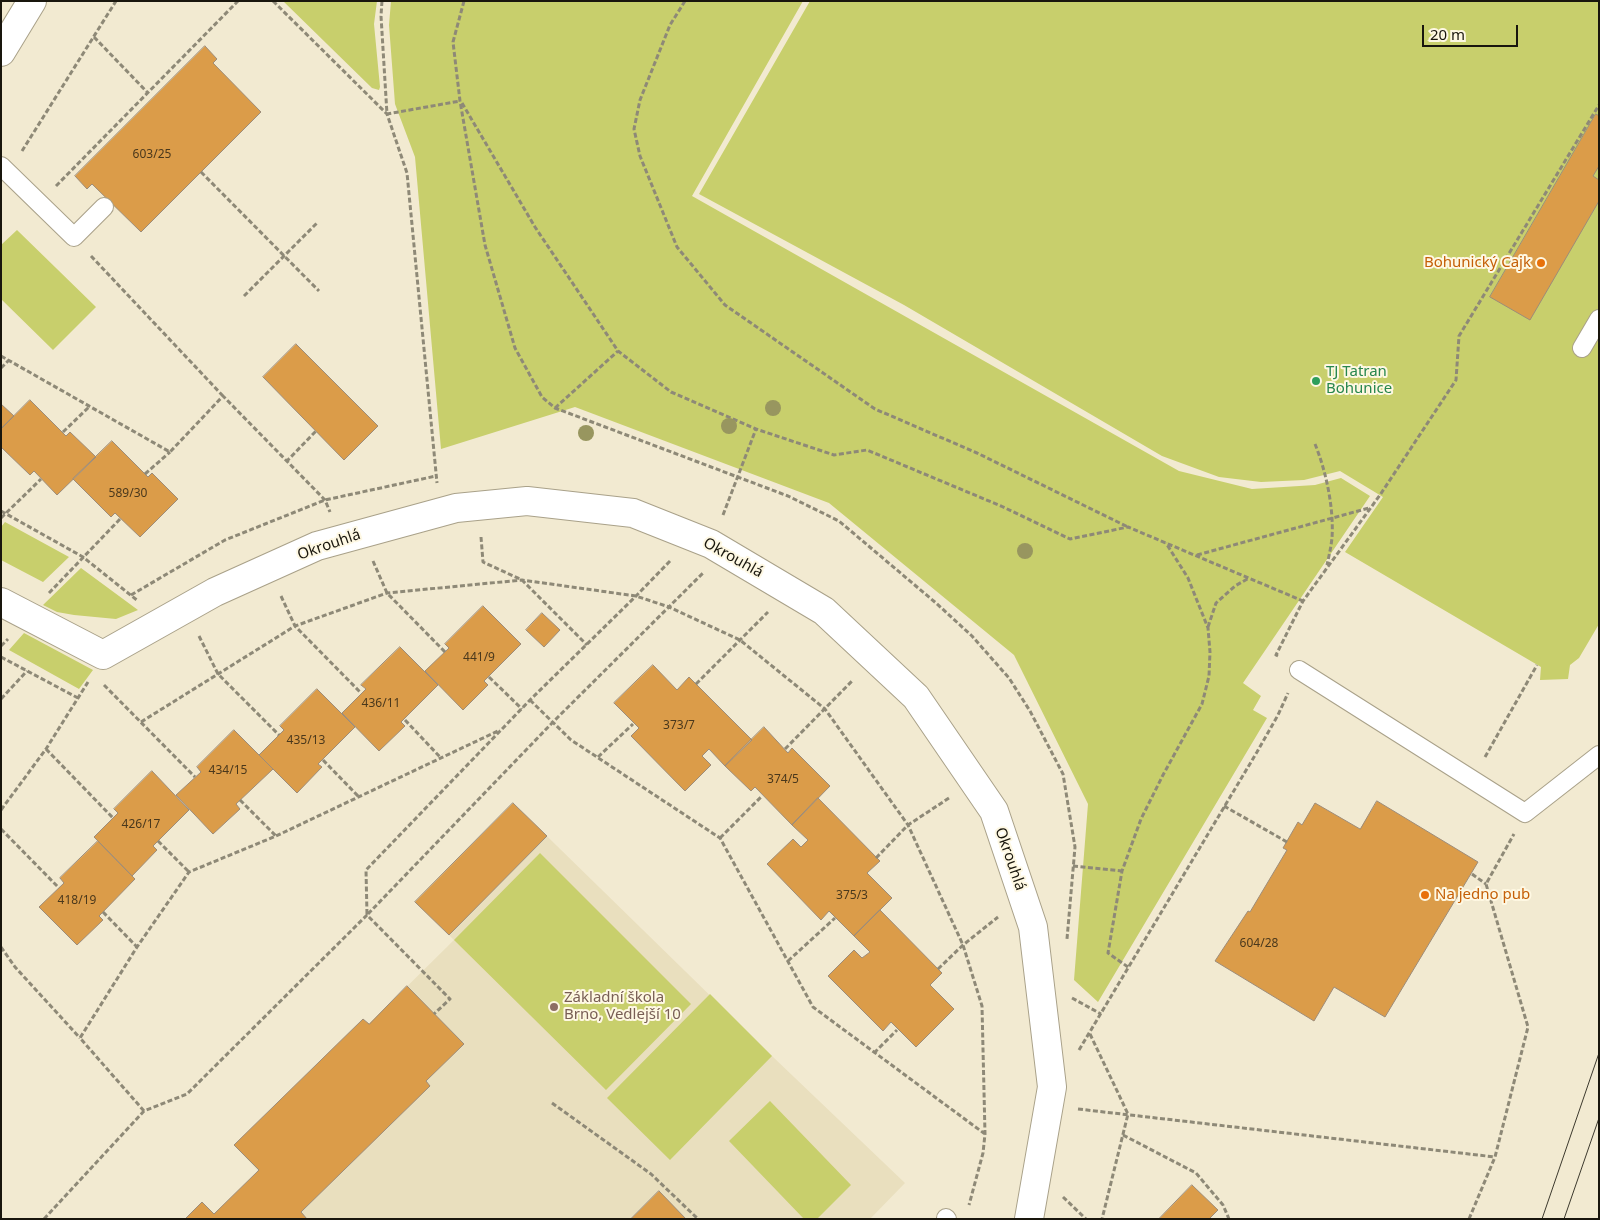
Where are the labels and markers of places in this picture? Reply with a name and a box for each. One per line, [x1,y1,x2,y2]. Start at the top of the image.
place label: Bohunický Cajk [1424,254,1531,272]
marker: Bohunický Cajk [1535,257,1547,269]
place label: TJ Tatran Bohunice [1326,363,1392,398]
marker: TJ Tatran Bohunice [1310,375,1322,387]
place label: Na jedno pub [1435,886,1530,904]
marker: Na jedno pub [1419,889,1431,901]
place label: Základní škola Brno, Vedlejší 10 [564,989,681,1024]
marker: Základní škola Brno, Vedlejší 10 [548,1001,560,1013]

